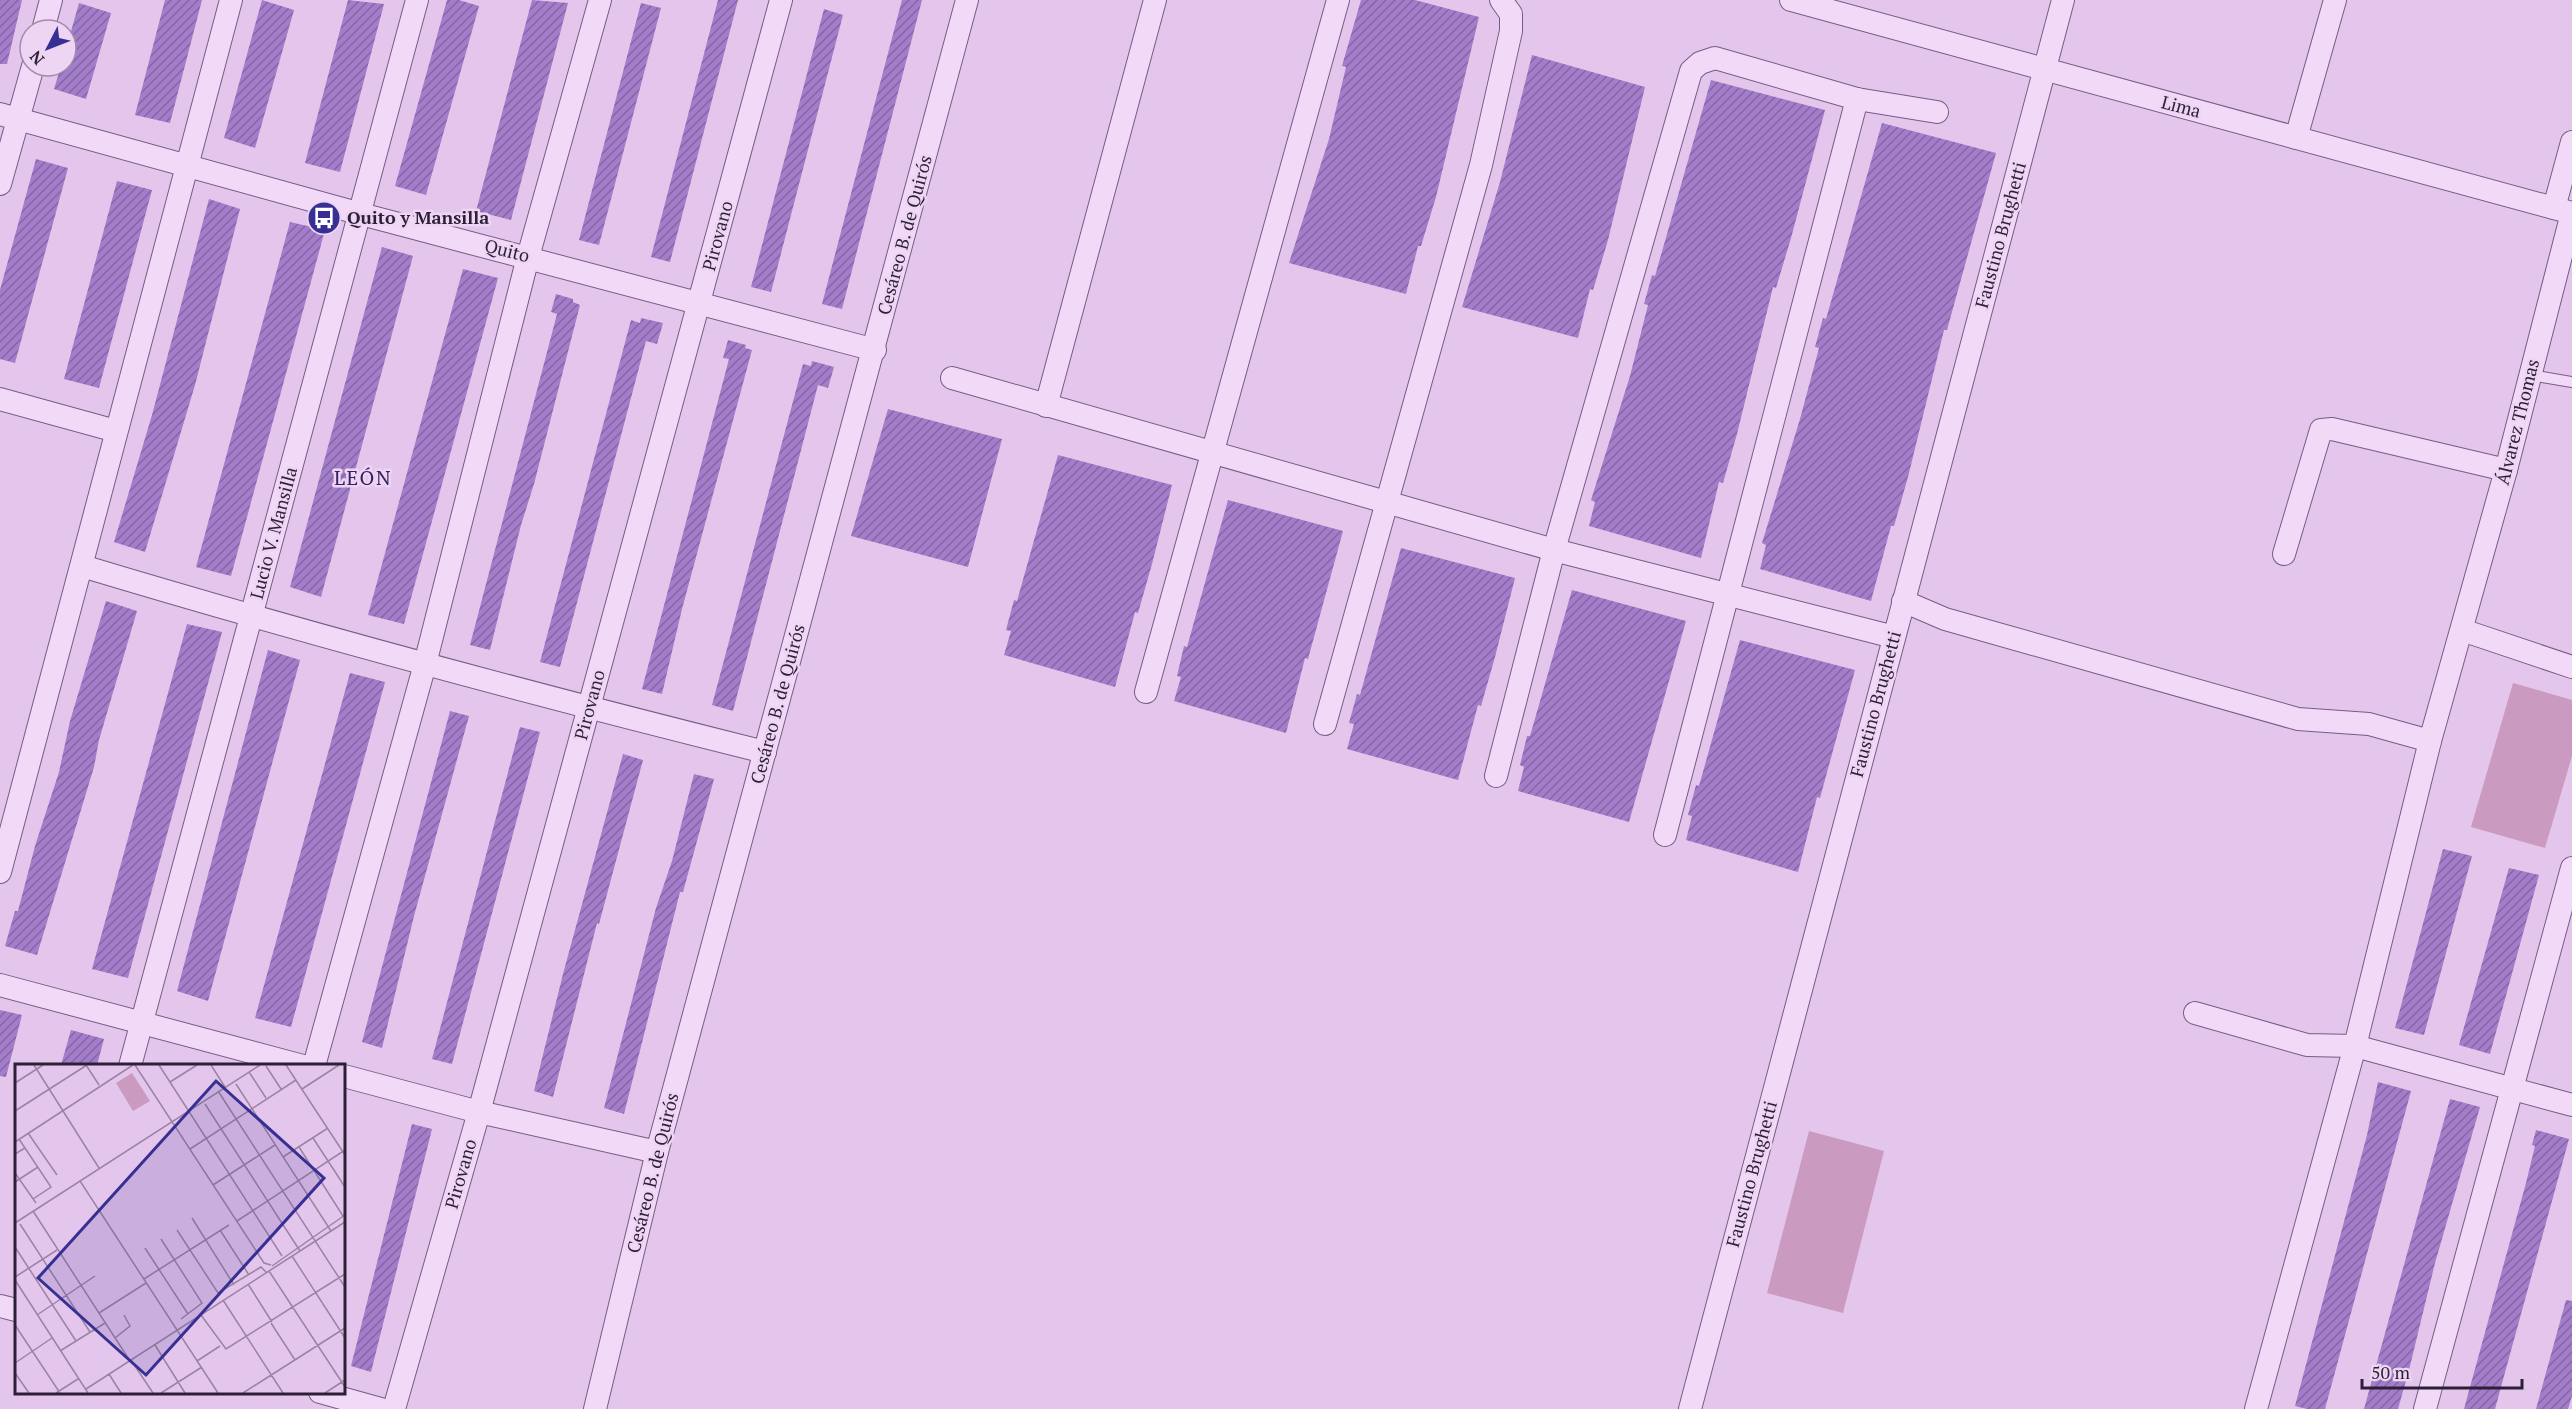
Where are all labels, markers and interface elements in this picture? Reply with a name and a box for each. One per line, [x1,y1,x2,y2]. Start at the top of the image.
north arrow [18,18,78,78]
text: N [25,46,49,70]
street label: Lima [2159,89,2204,123]
street label: Cesáreo B. de Quirós [871,152,937,317]
street label: Faustino Brughetti [1969,159,2031,310]
street label: Pirovano [696,198,738,273]
bus stop icon: Quito y Mansilla [306,200,342,236]
place label: Quito y Mansilla [347,205,489,229]
street label: Quito [482,233,532,267]
street label: Álvarez Thomas [2490,356,2544,487]
street label: Lucio V. Mansilla [244,464,302,601]
district label: LEÓN [334,464,392,491]
street label: Cesáreo B. de Quirós [744,621,810,786]
street label: Faustino Brughetti [1844,628,1906,779]
street label: Pirovano [568,667,610,742]
inset map [15,1064,345,1394]
street label: Cesáreo B. de Quirós [621,1090,684,1255]
street label: Faustino Brughetti [1720,1098,1782,1249]
street label: Pirovano [439,1136,481,1211]
scale bar [2362,1352,2522,1390]
text: 50 m [2371,1360,2411,1384]

